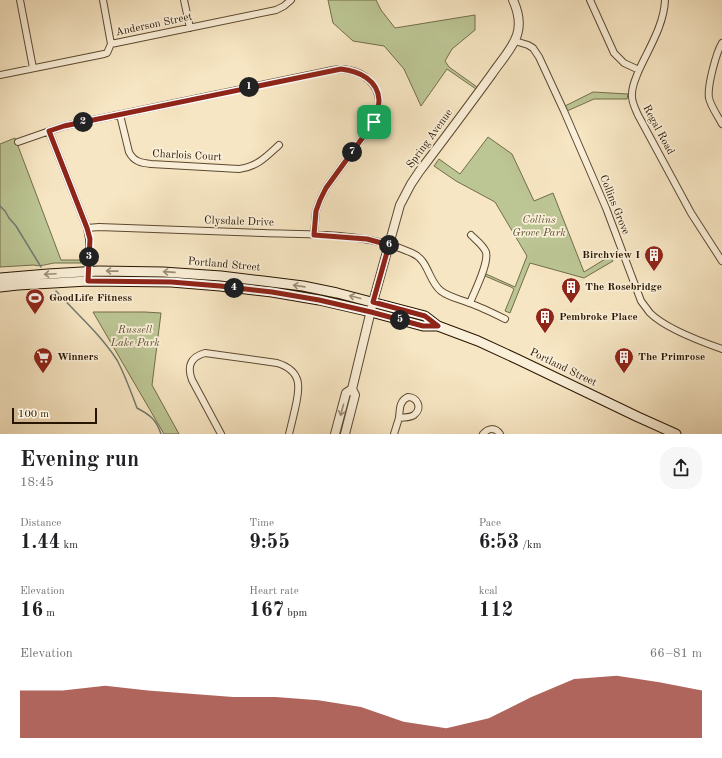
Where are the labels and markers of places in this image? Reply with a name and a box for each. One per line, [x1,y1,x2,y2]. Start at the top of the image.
pin: 1 [239,77,259,97]
pin [357,105,391,139]
pin: 2 [73,112,93,132]
pin: 7 [342,142,362,162]
pin: 6 [379,235,399,255]
building icon: Birchview I [643,244,665,272]
pin: 3 [79,247,99,267]
place label: Birchview I [582,250,640,261]
building icon: The Rosebridge [560,276,582,304]
pin: 4 [224,278,244,298]
place label: The Rosebridge [585,282,662,293]
sports icon: GoodLife Fitness [24,287,46,315]
place label: GoodLife Fitness [49,293,132,304]
building icon: Pembroke Place [534,306,556,334]
pin: 5 [390,310,410,330]
place label: Pembroke Place [559,312,638,323]
supermarket icon: Winners [32,346,54,374]
building icon: The Primrose [613,346,635,374]
place label: Winners [57,352,99,363]
place label: The Primrose [638,352,705,363]

